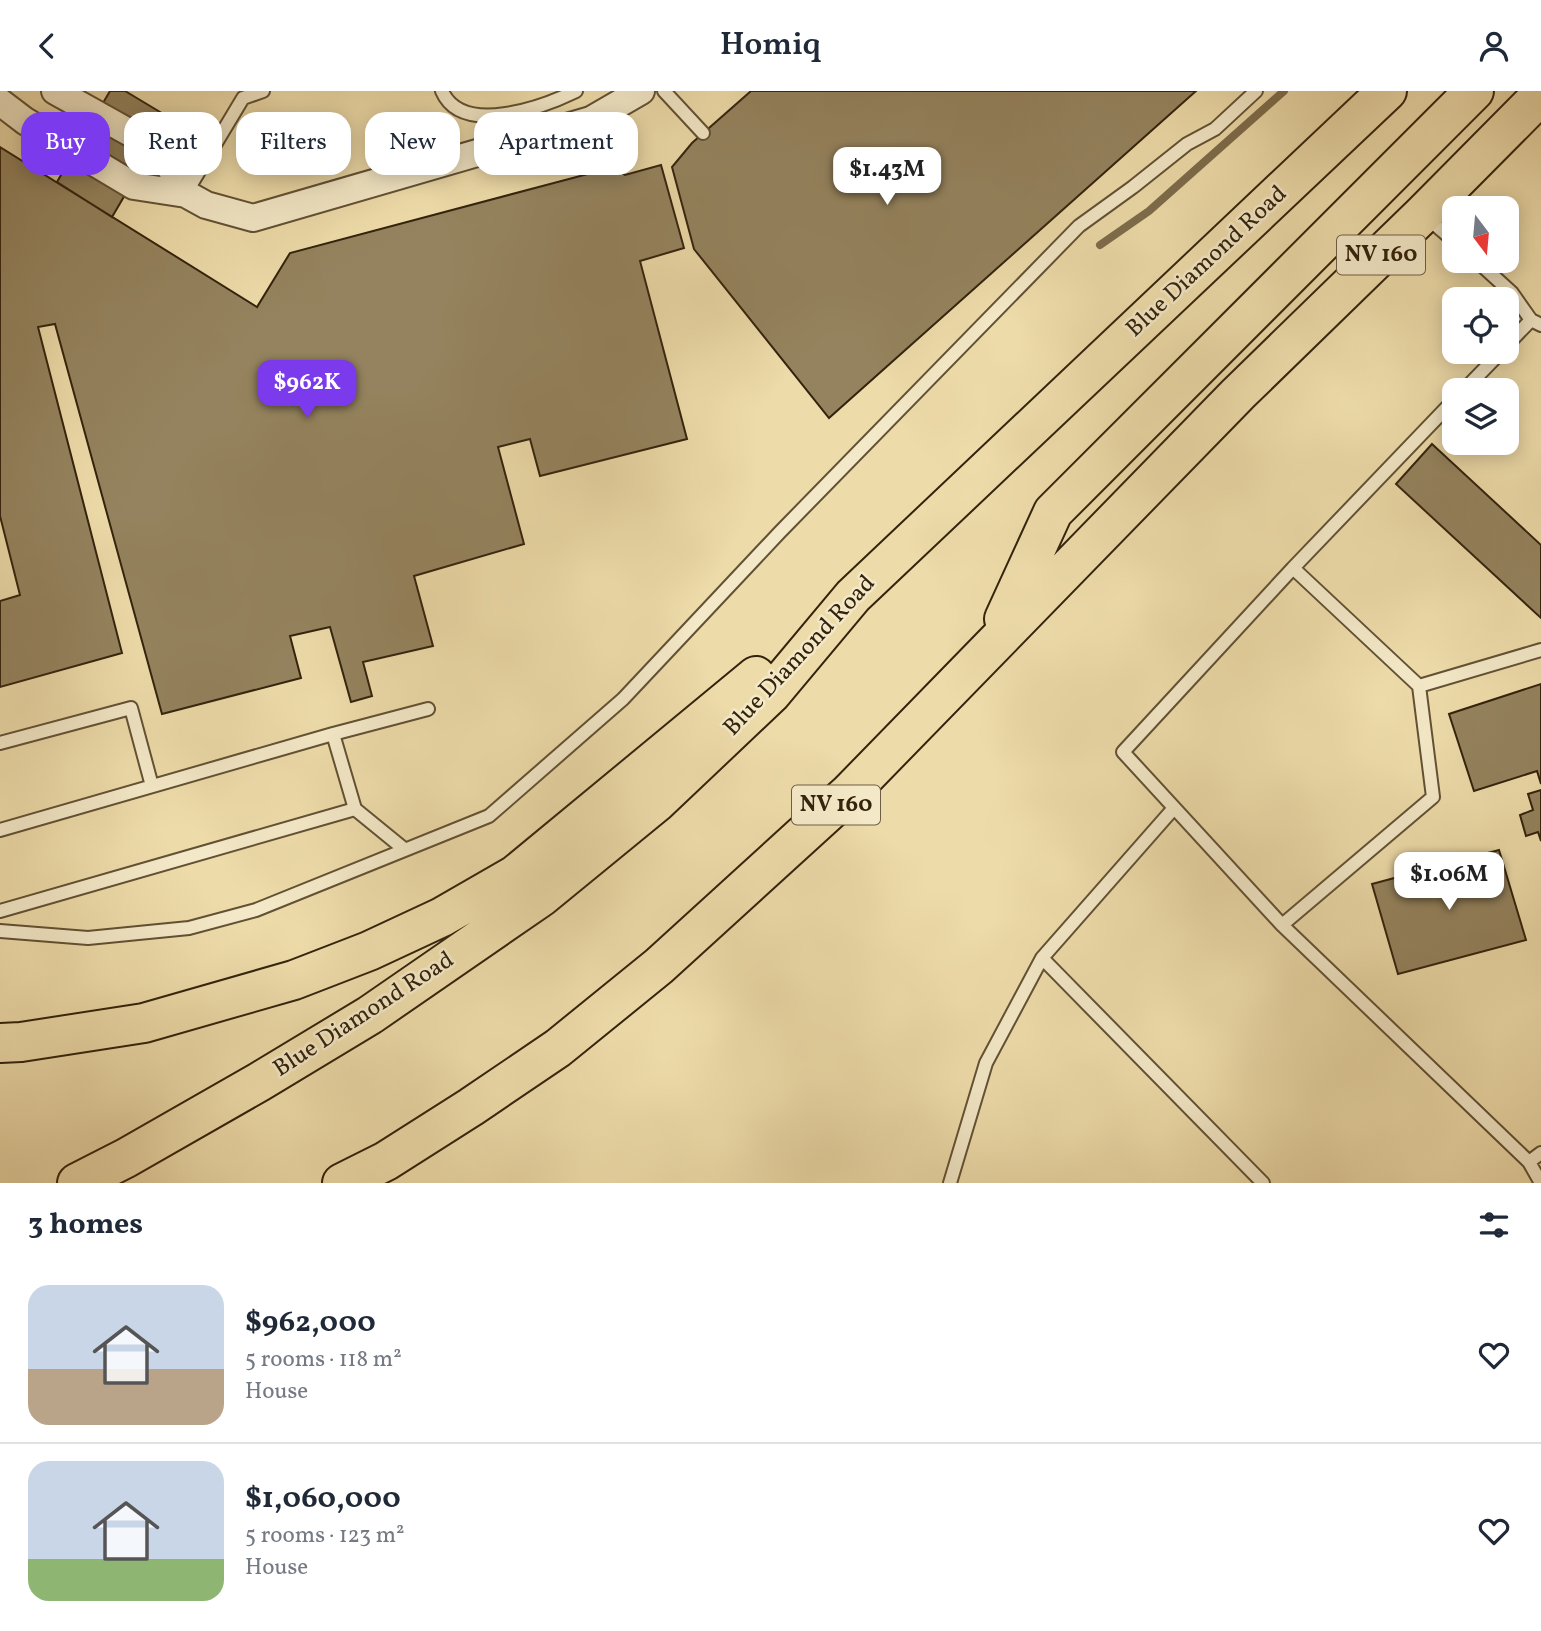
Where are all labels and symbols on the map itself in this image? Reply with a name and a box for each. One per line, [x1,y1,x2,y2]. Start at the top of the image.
pin: $1.43M [830,148,944,207]
street label: Blue Diamond Road [1119,178,1295,346]
north arrow [1442,196,1519,273]
road number: NV 160 [1337,235,1425,274]
pin: $962K [258,361,356,420]
street label: Blue Diamond Road [716,568,884,744]
road number: NV 160 [792,785,880,825]
pin: $1.06M [1392,853,1506,912]
street label: Blue Diamond Road [267,944,461,1086]

